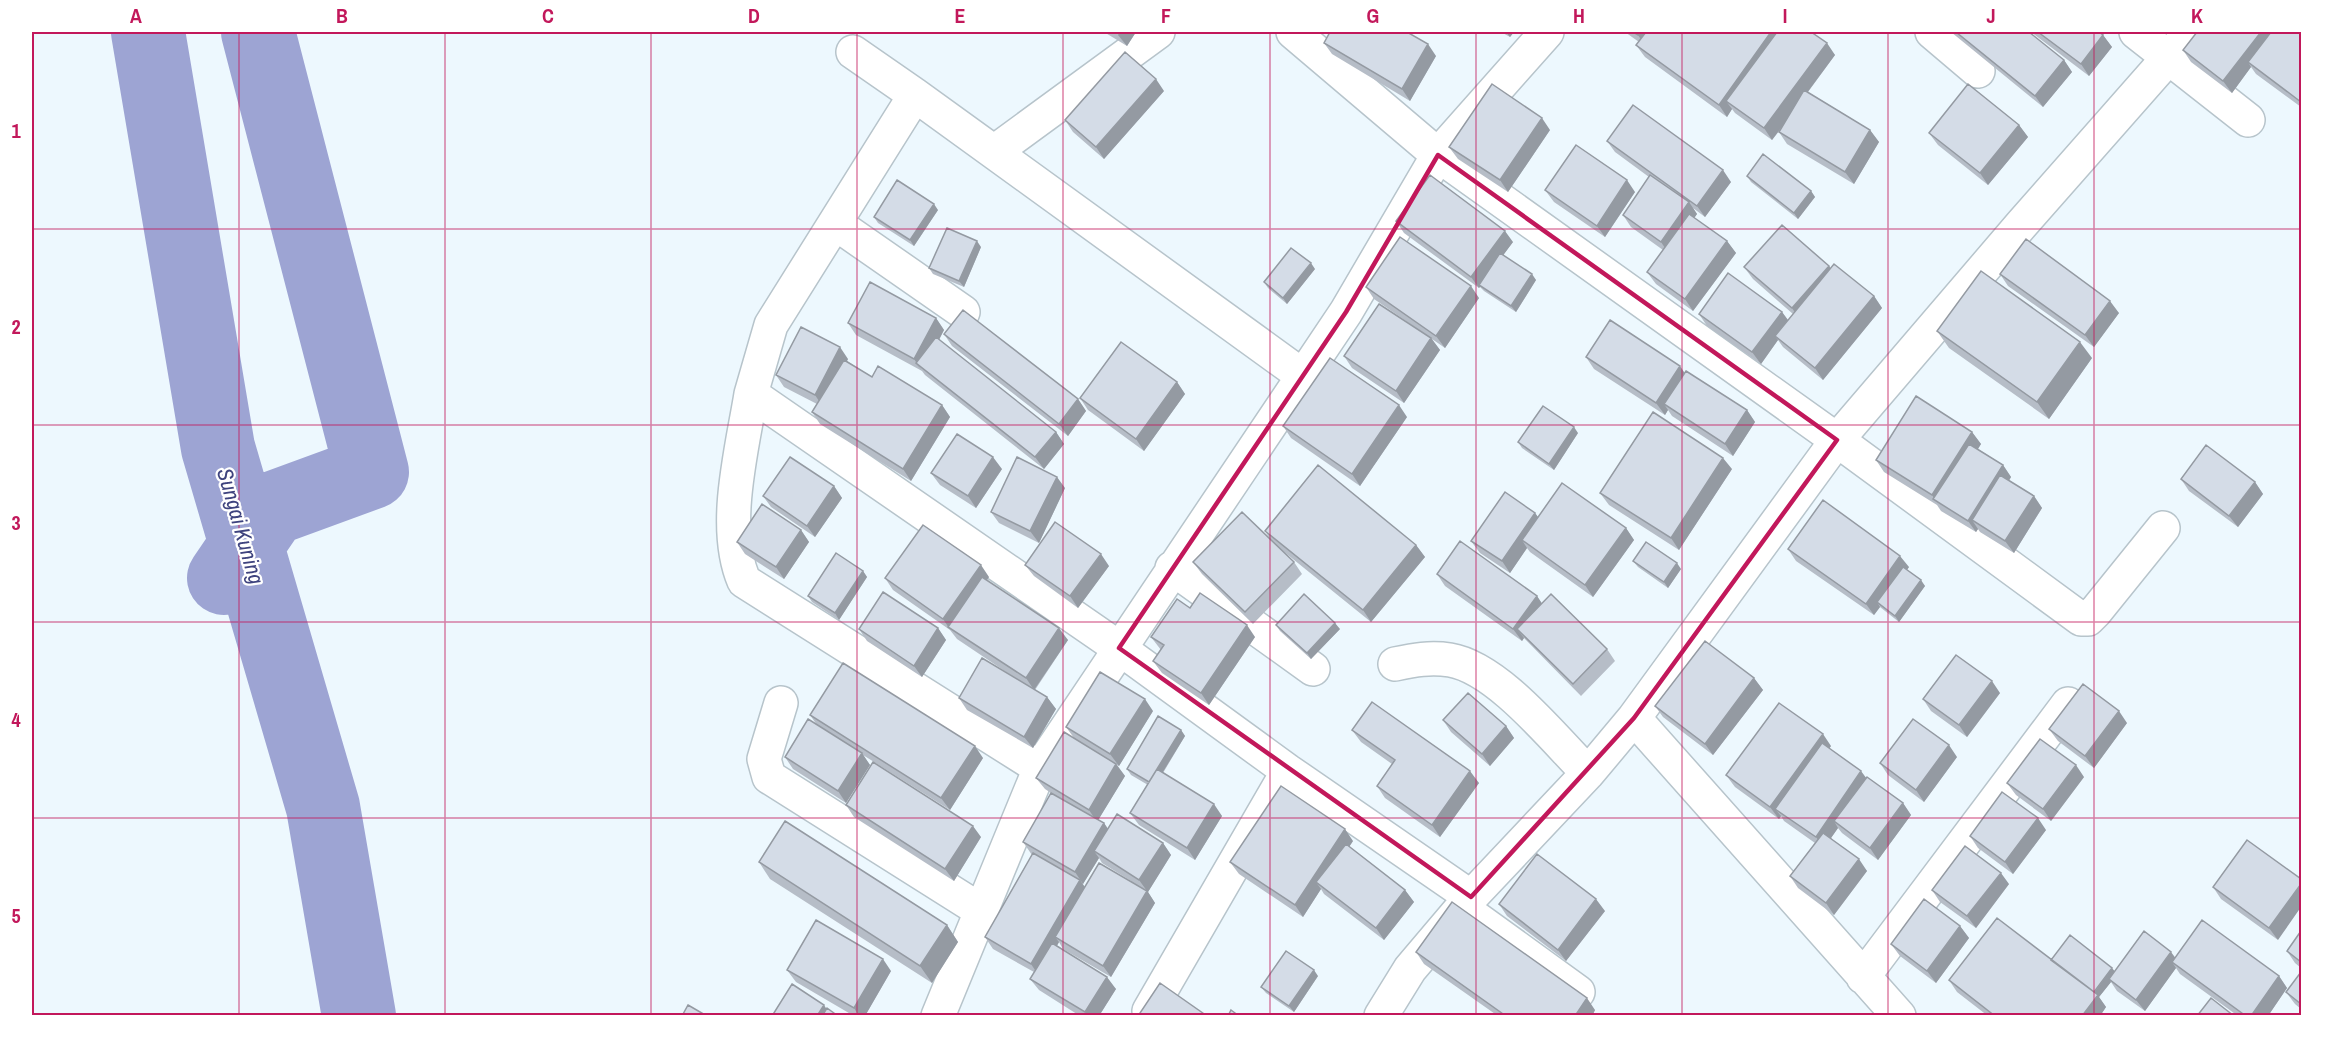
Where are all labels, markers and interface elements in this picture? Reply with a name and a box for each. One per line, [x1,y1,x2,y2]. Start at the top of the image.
text: A [130,2,142,29]
text: B [336,2,348,29]
text: C [542,2,554,29]
text: D [748,2,760,29]
text: E [955,2,966,29]
text: F [1161,2,1171,29]
text: G [1367,2,1379,29]
text: H [1573,2,1585,29]
text: I [1783,2,1787,29]
text: J [1986,2,1996,29]
text: K [2191,2,2203,29]
text: 1 [11,117,21,144]
text: 2 [11,313,21,340]
water label: Sungai Kuning [210,464,272,588]
text: 3 [11,509,21,536]
text: 4 [11,706,21,733]
text: 5 [11,902,21,929]

